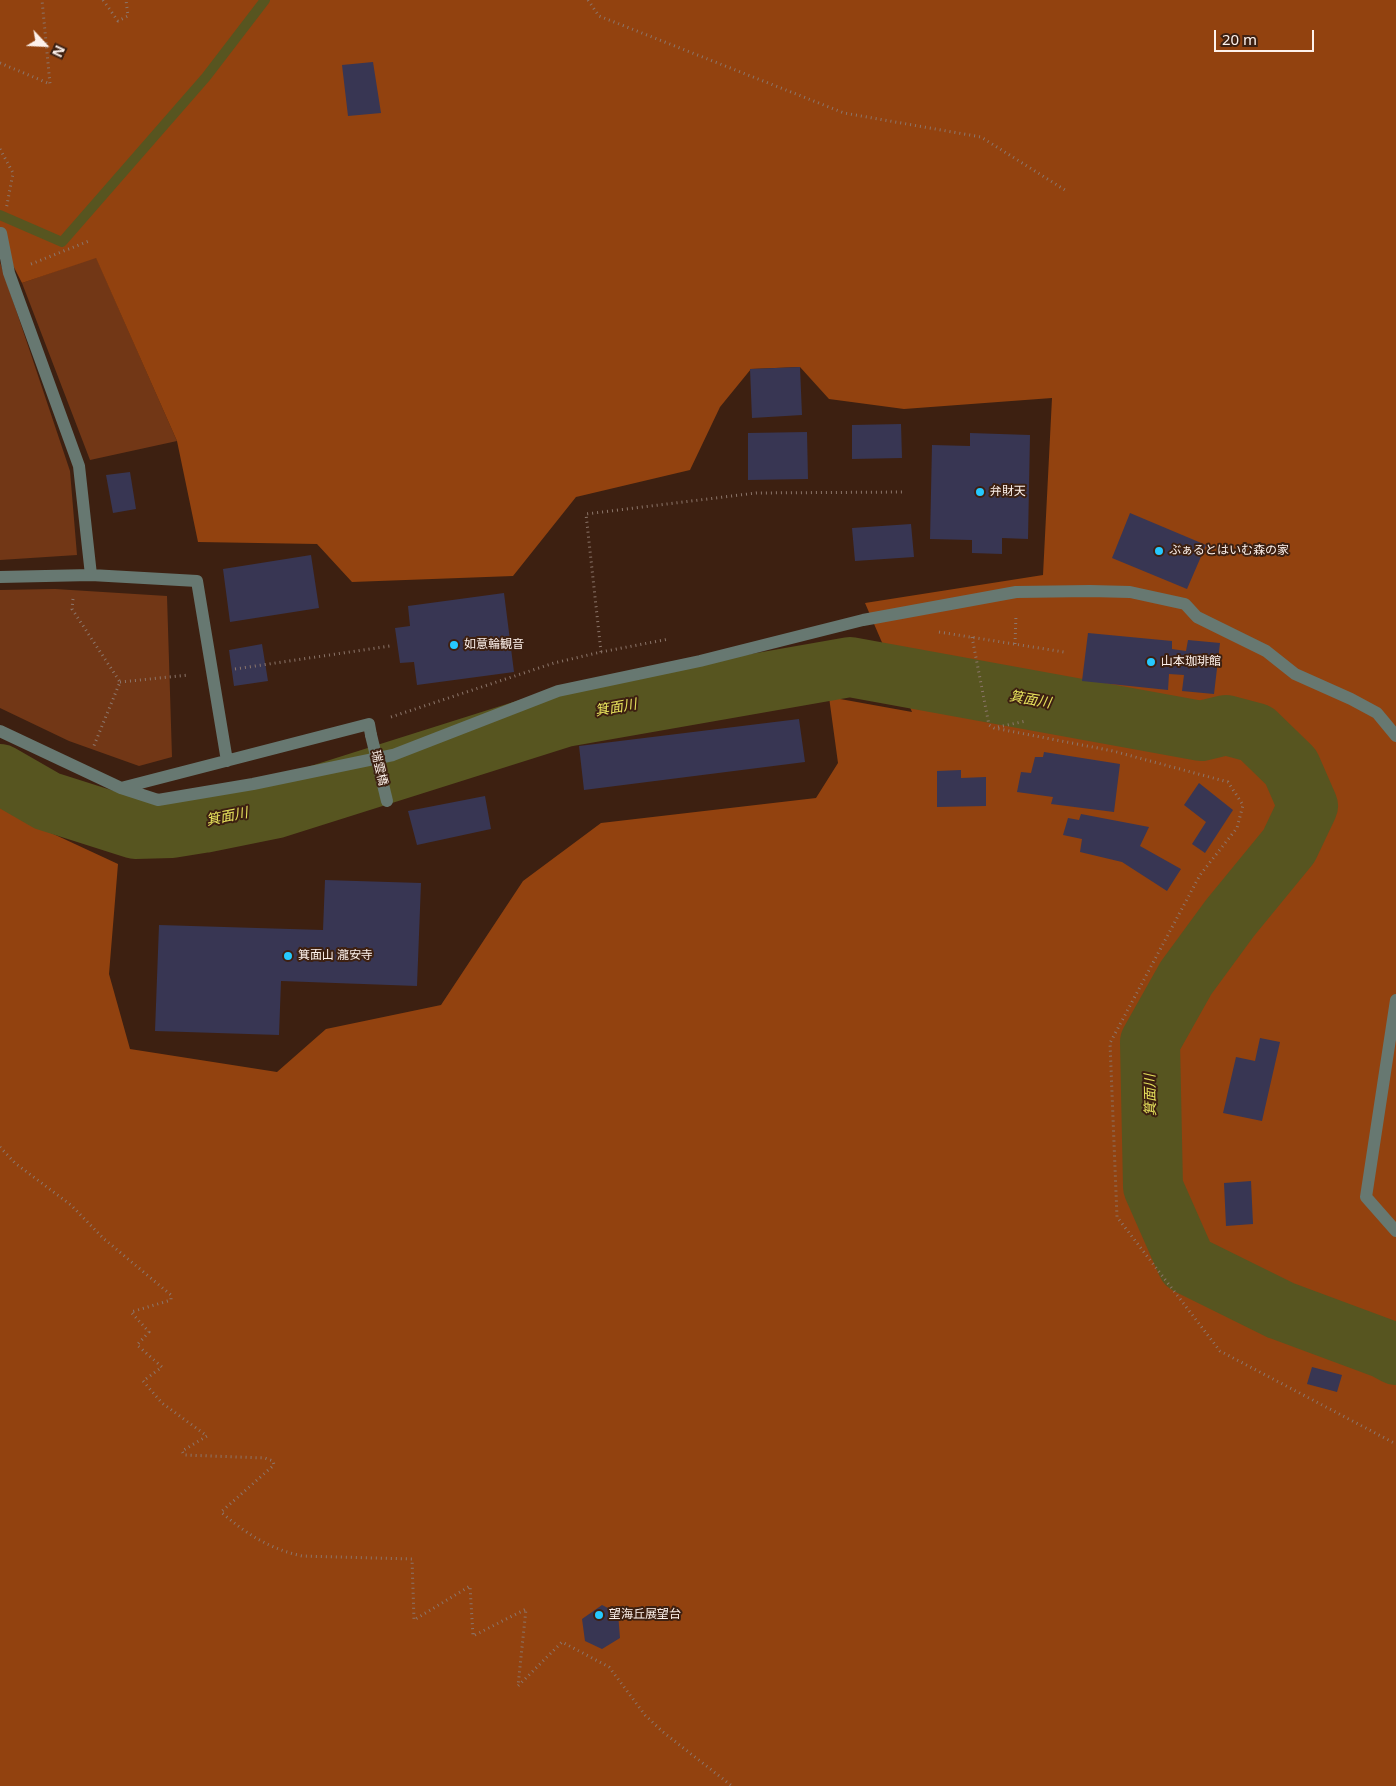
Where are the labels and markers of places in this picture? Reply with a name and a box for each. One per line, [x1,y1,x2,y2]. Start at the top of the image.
place label: 弁財天 [990,485,1026,499]
marker: 弁財天 [974,486,986,498]
place label: ぶぁるとはいむ森の家 [1169,544,1289,558]
marker: ぶぁるとはいむ森の家 [1153,545,1165,557]
place label: 如意輪観音 [464,638,524,652]
marker: 如意輪観音 [448,639,460,651]
place label: 山本珈琲館 [1161,655,1221,669]
marker: 山本珈琲館 [1145,656,1157,668]
place label: 箕面山 瀧安寺 [298,949,373,963]
marker: 箕面山 瀧安寺 [282,950,294,962]
place label: 望海丘展望台 [609,1608,681,1622]
marker: 望海丘展望台 [593,1609,605,1621]

